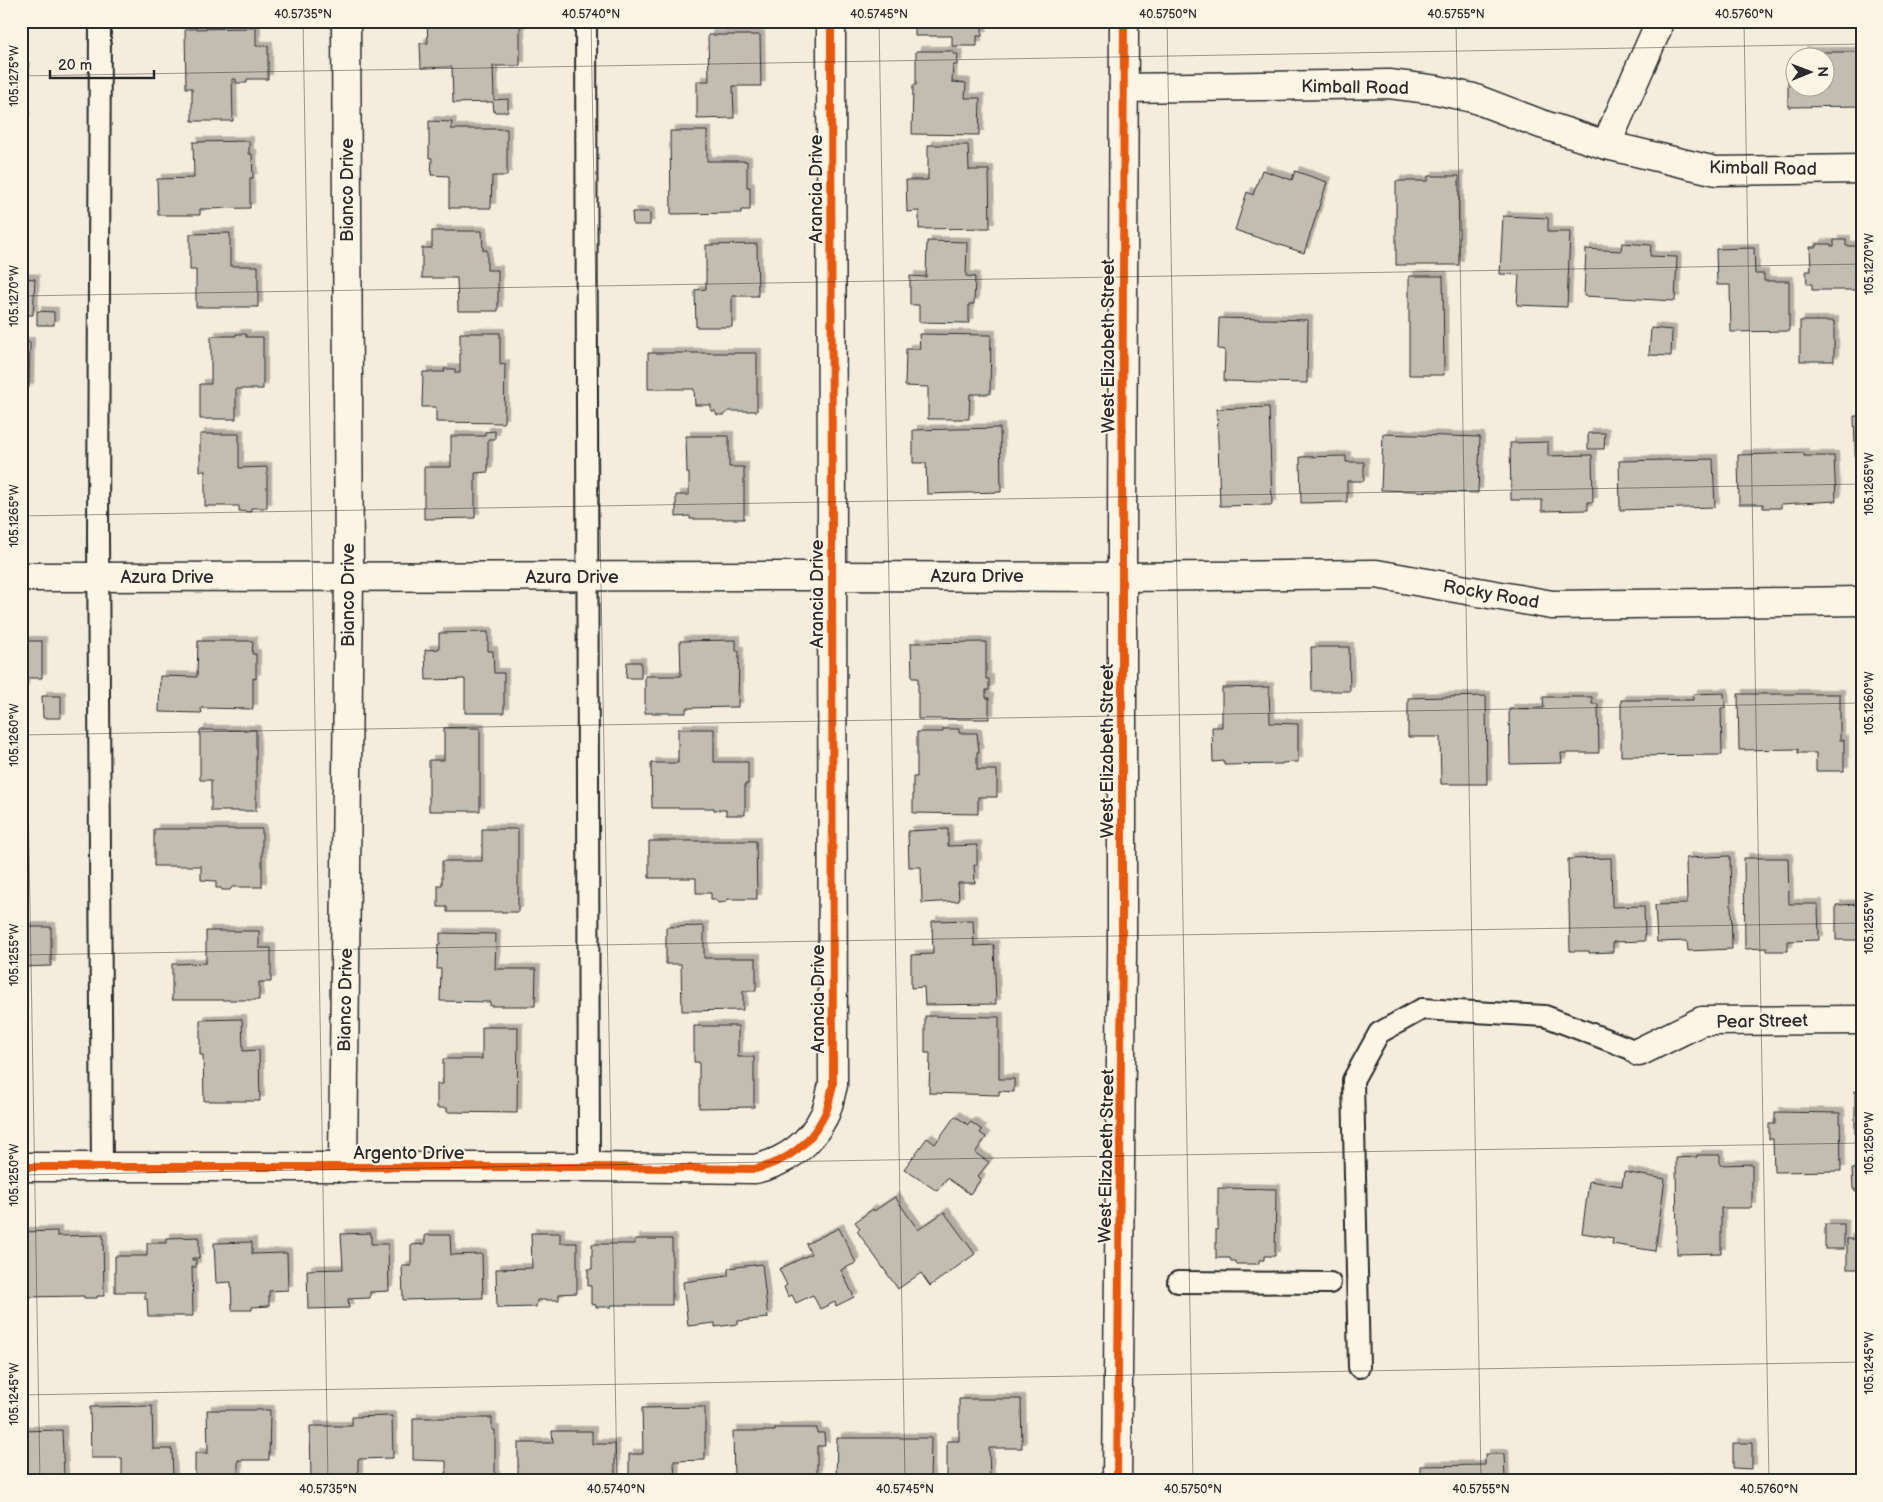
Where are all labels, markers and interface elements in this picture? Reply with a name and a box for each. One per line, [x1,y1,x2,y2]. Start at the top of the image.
text: 40.5735°N [274,7,332,22]
text: 40.5740°N [562,7,620,22]
text: 40.5745°N [850,7,908,22]
text: 40.5750°N [1139,7,1197,22]
text: 40.5755°N [1427,7,1485,22]
text: 40.5760°N [1715,7,1773,22]
text: 105.1275°W [7,45,22,107]
scale bar [50,48,154,80]
north arrow [1786,48,1836,98]
text: 20 m [58,56,92,75]
text: N [1814,66,1831,77]
street label: Kimball Road [1301,76,1409,99]
street label: Arancia Drive [806,134,827,243]
street label: Bianco Drive [337,138,358,242]
street label: Kimball Road [1709,157,1817,180]
text: 105.1270°W [1862,233,1877,295]
street label: West Elizabeth Street [1098,258,1119,433]
text: 105.1270°W [7,265,22,327]
text: 105.1265°W [1862,452,1877,516]
text: 105.1265°W [7,484,22,548]
street label: Arancia Drive [807,539,828,648]
street label: Bianco Drive [338,543,359,647]
street label: Azura Drive [930,566,1024,587]
street label: Azura Drive [120,567,214,588]
street label: Azura Drive [525,567,619,588]
street label: Rocky Road [1441,576,1541,613]
street label: West Elizabeth Street [1097,663,1118,838]
text: 105.1260°W [1862,671,1877,735]
text: 105.1260°W [7,703,22,767]
text: 105.1255°W [1862,892,1877,954]
text: 105.1255°W [7,924,22,986]
street label: Arancia Drive [808,944,829,1053]
street label: Bianco Drive [334,948,357,1052]
street label: Pear Street [1716,1010,1809,1033]
street label: West Elizabeth Street [1094,1068,1119,1243]
text: 105.1250°W [1862,1111,1877,1175]
text: 105.1250°W [7,1143,22,1207]
street label: Argento Drive [354,1143,465,1164]
text: 105.1245°W [1862,1331,1877,1394]
text: 105.1245°W [7,1362,22,1425]
text: 40.5735°N [299,1482,357,1497]
text: 40.5740°N [587,1482,645,1497]
text: 40.5745°N [876,1482,934,1497]
text: 40.5750°N [1164,1482,1222,1497]
text: 40.5755°N [1452,1482,1510,1497]
text: 40.5760°N [1740,1482,1798,1497]

